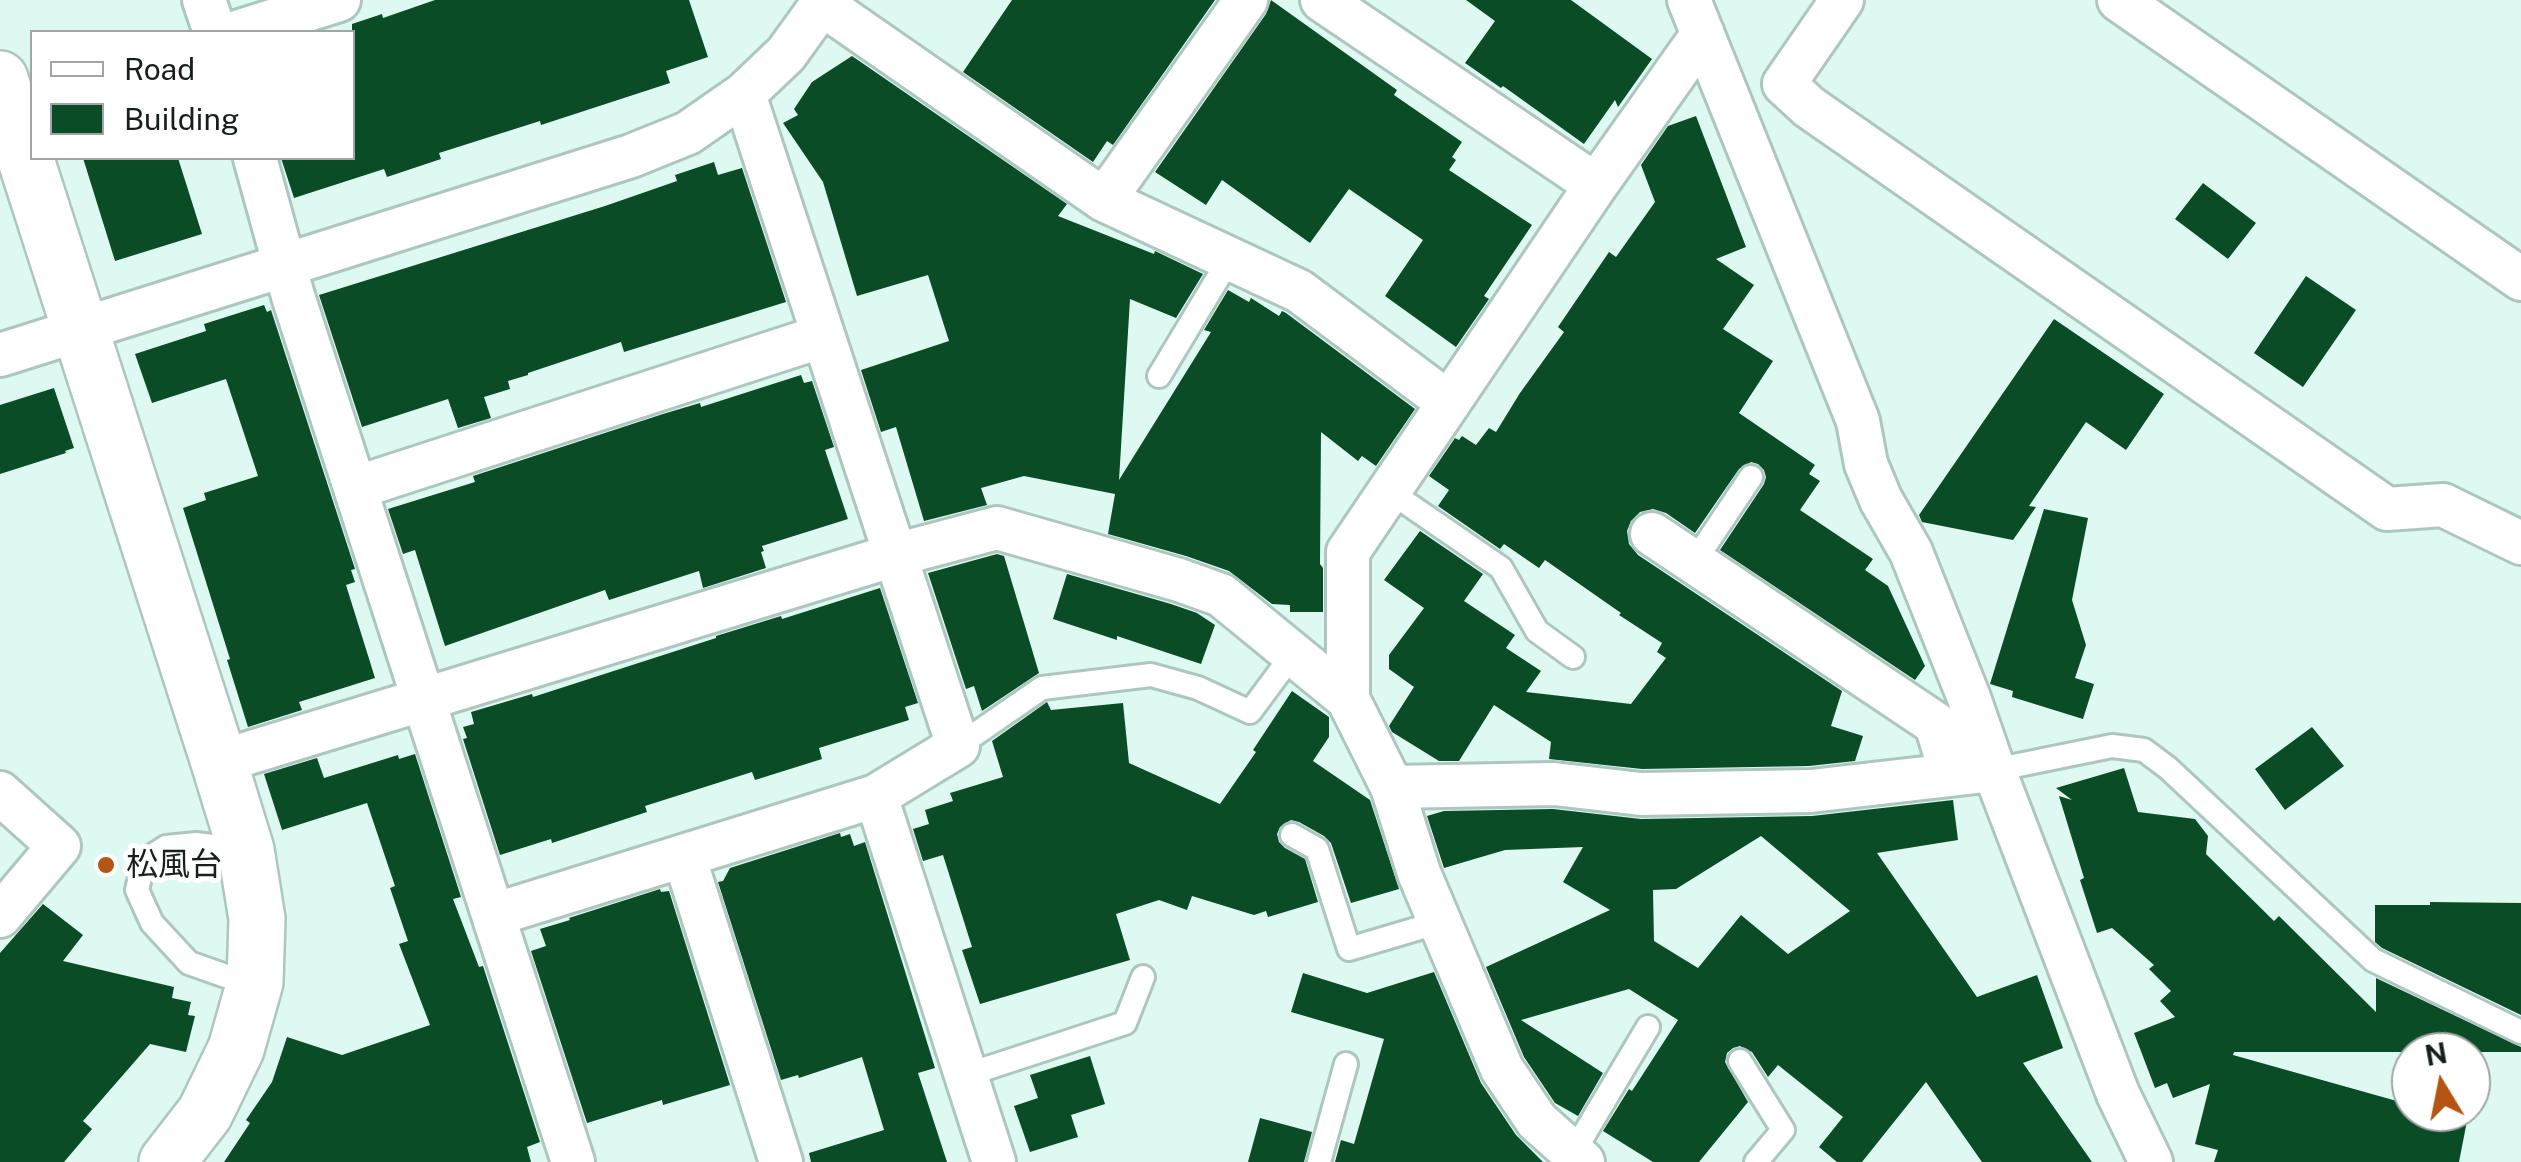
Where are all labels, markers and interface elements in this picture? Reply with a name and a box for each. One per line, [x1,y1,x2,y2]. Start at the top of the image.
legend [30,30,355,160]
text: Road [124,51,195,87]
text: Building [124,101,239,137]
place label: 松風台 [126,846,222,884]
marker: 松風台 [95,854,117,876]
north arrow [2391,1032,2491,1132]
text: N [2422,1036,2450,1072]

